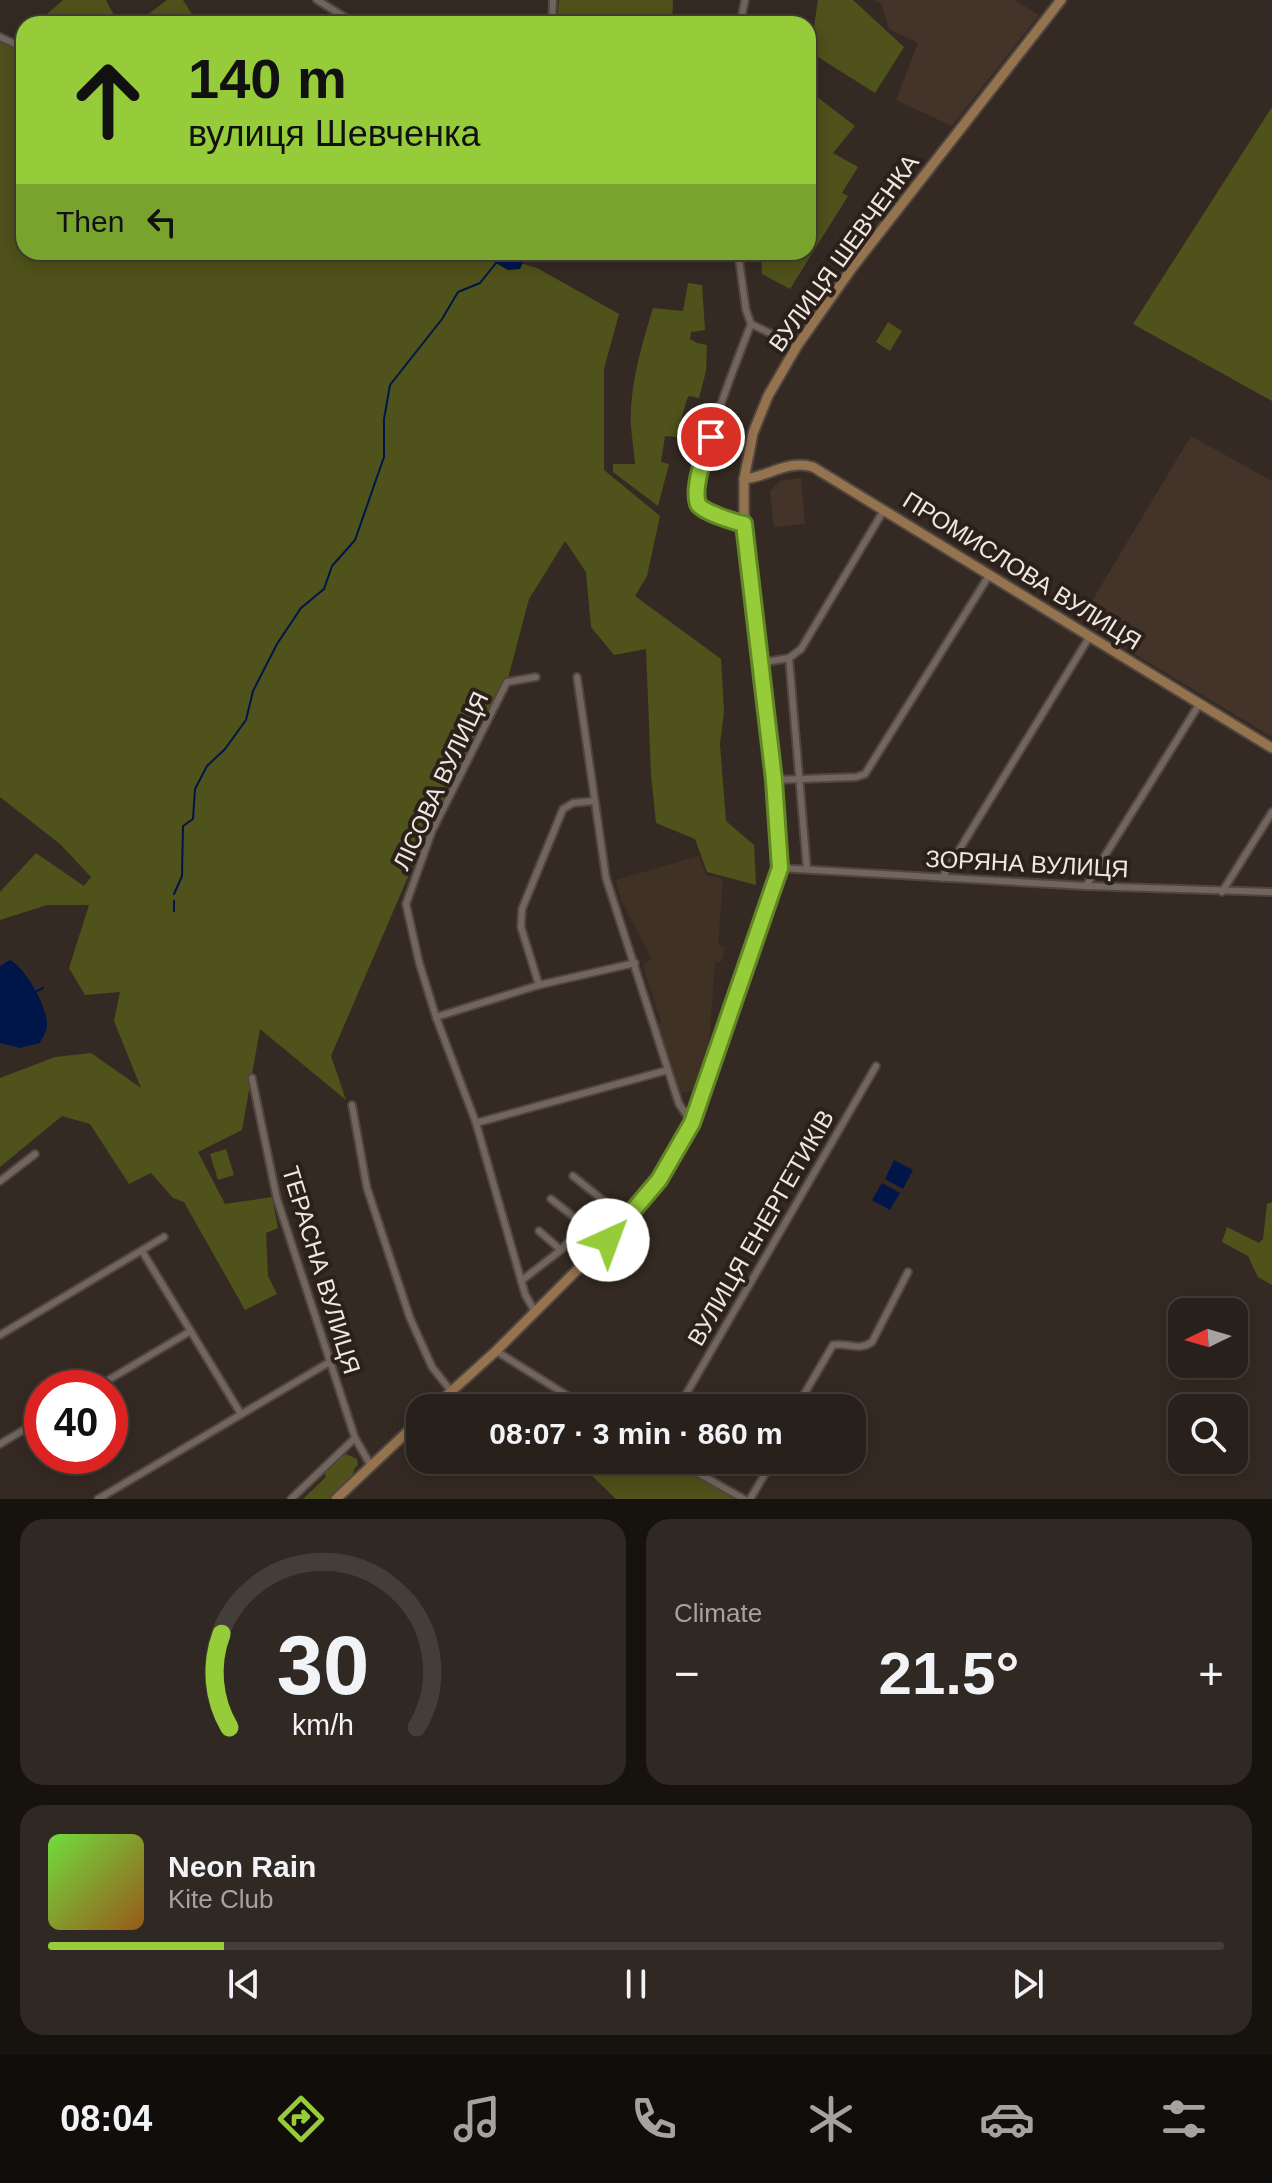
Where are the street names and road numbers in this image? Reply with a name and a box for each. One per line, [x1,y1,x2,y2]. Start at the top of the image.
street label: ВУЛИЦЯ ШЕВЧЕНКА [763,149,924,356]
street label: ПРОМИСЛОВА ВУЛИЦЯ [898,486,1146,655]
street label: ЛІСОВА ВУЛИЦЯ [387,687,494,874]
street label: ЗОРЯНА ВУЛИЦЯ [925,845,1129,882]
street label: ВУЛИЦЯ ЕНЕРГЕТИКІВ [682,1105,839,1350]
street label: ТЕРАСНА ВУЛИЦЯ [277,1163,366,1377]

